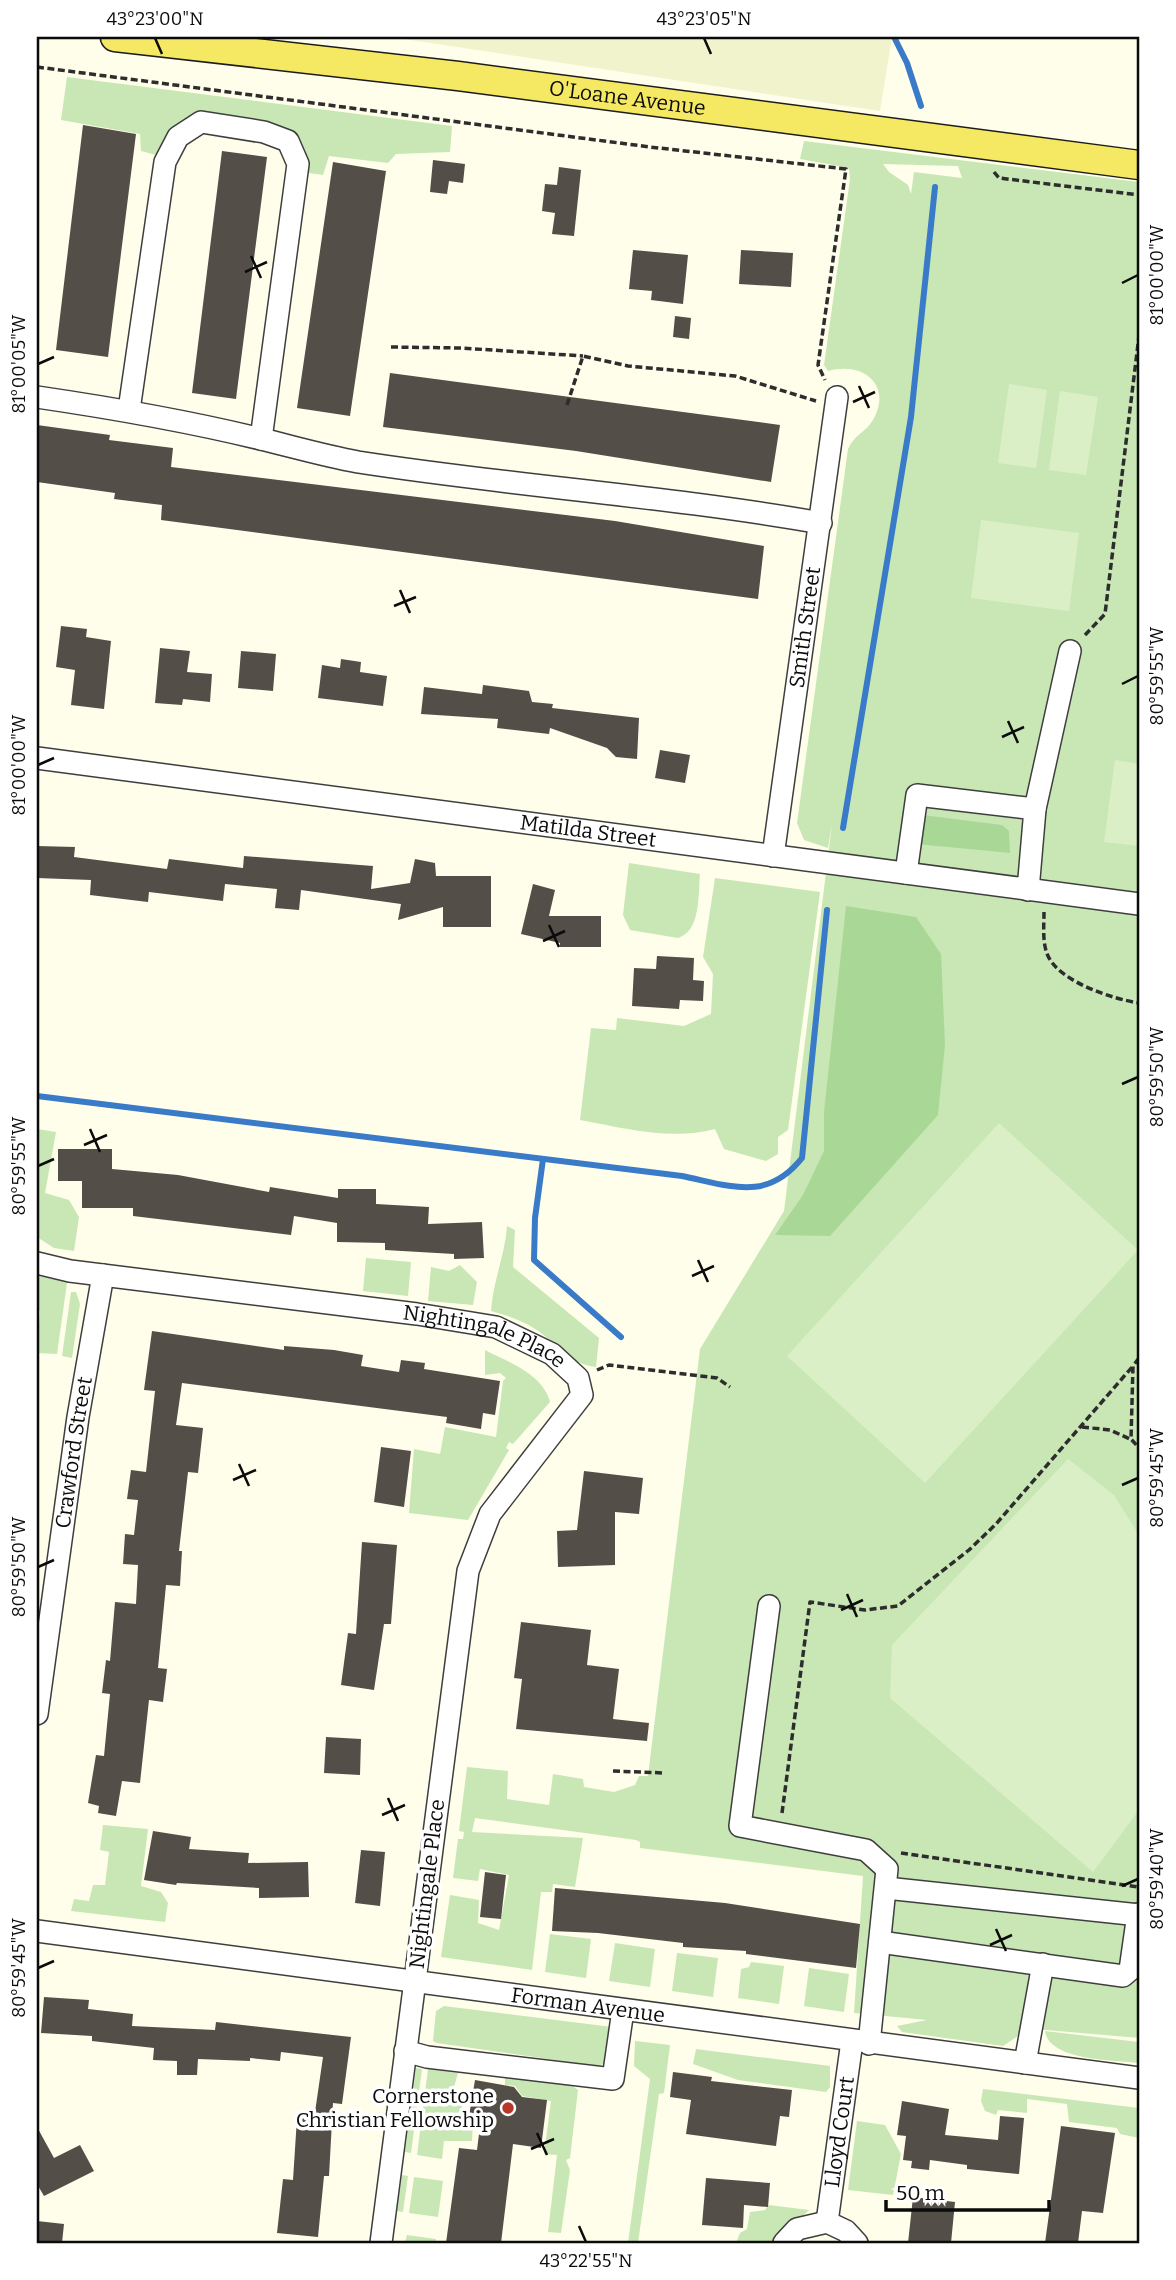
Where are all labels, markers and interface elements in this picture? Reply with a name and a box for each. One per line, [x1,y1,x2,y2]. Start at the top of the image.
text: 43°23'00"N [107,8,203,30]
text: 43°23'05"N [657,8,751,30]
street label: O'Loane Avenue [547,75,707,121]
text: 81°00'00"W [1146,224,1168,325]
text: 81°00'05"W [8,314,30,414]
street label: Smith Street [784,564,826,690]
text: 80°59'55"W [1146,626,1168,725]
text: 81°00'00"W [8,714,30,815]
street label: Matilda Street [519,809,658,853]
text: 80°59'50"W [1146,1026,1168,1127]
text: 80°59'55"W [8,1116,30,1215]
street label: Nightingale Place [401,1299,572,1373]
street label: Crawford Street [50,1374,98,1530]
text: 80°59'45"W [1146,1428,1168,1528]
text: 80°59'50"W [8,1516,30,1617]
street label: Nightingale Place [404,1798,450,1970]
text: 80°59'40"W [1146,1828,1168,1930]
text: 80°59'45"W [8,1918,30,2018]
street label: Forman Avenue [510,1982,666,2029]
street label: Lloyd Court [819,2074,860,2189]
place label: Cornerstone Christian Fellowship [296,2083,494,2133]
marker: Cornerstone Christian Fellowship [500,2100,516,2116]
scale bar [886,2168,1048,2212]
text: 50 m [896,2180,945,2206]
text: 43°22'55"N [540,2250,632,2272]

